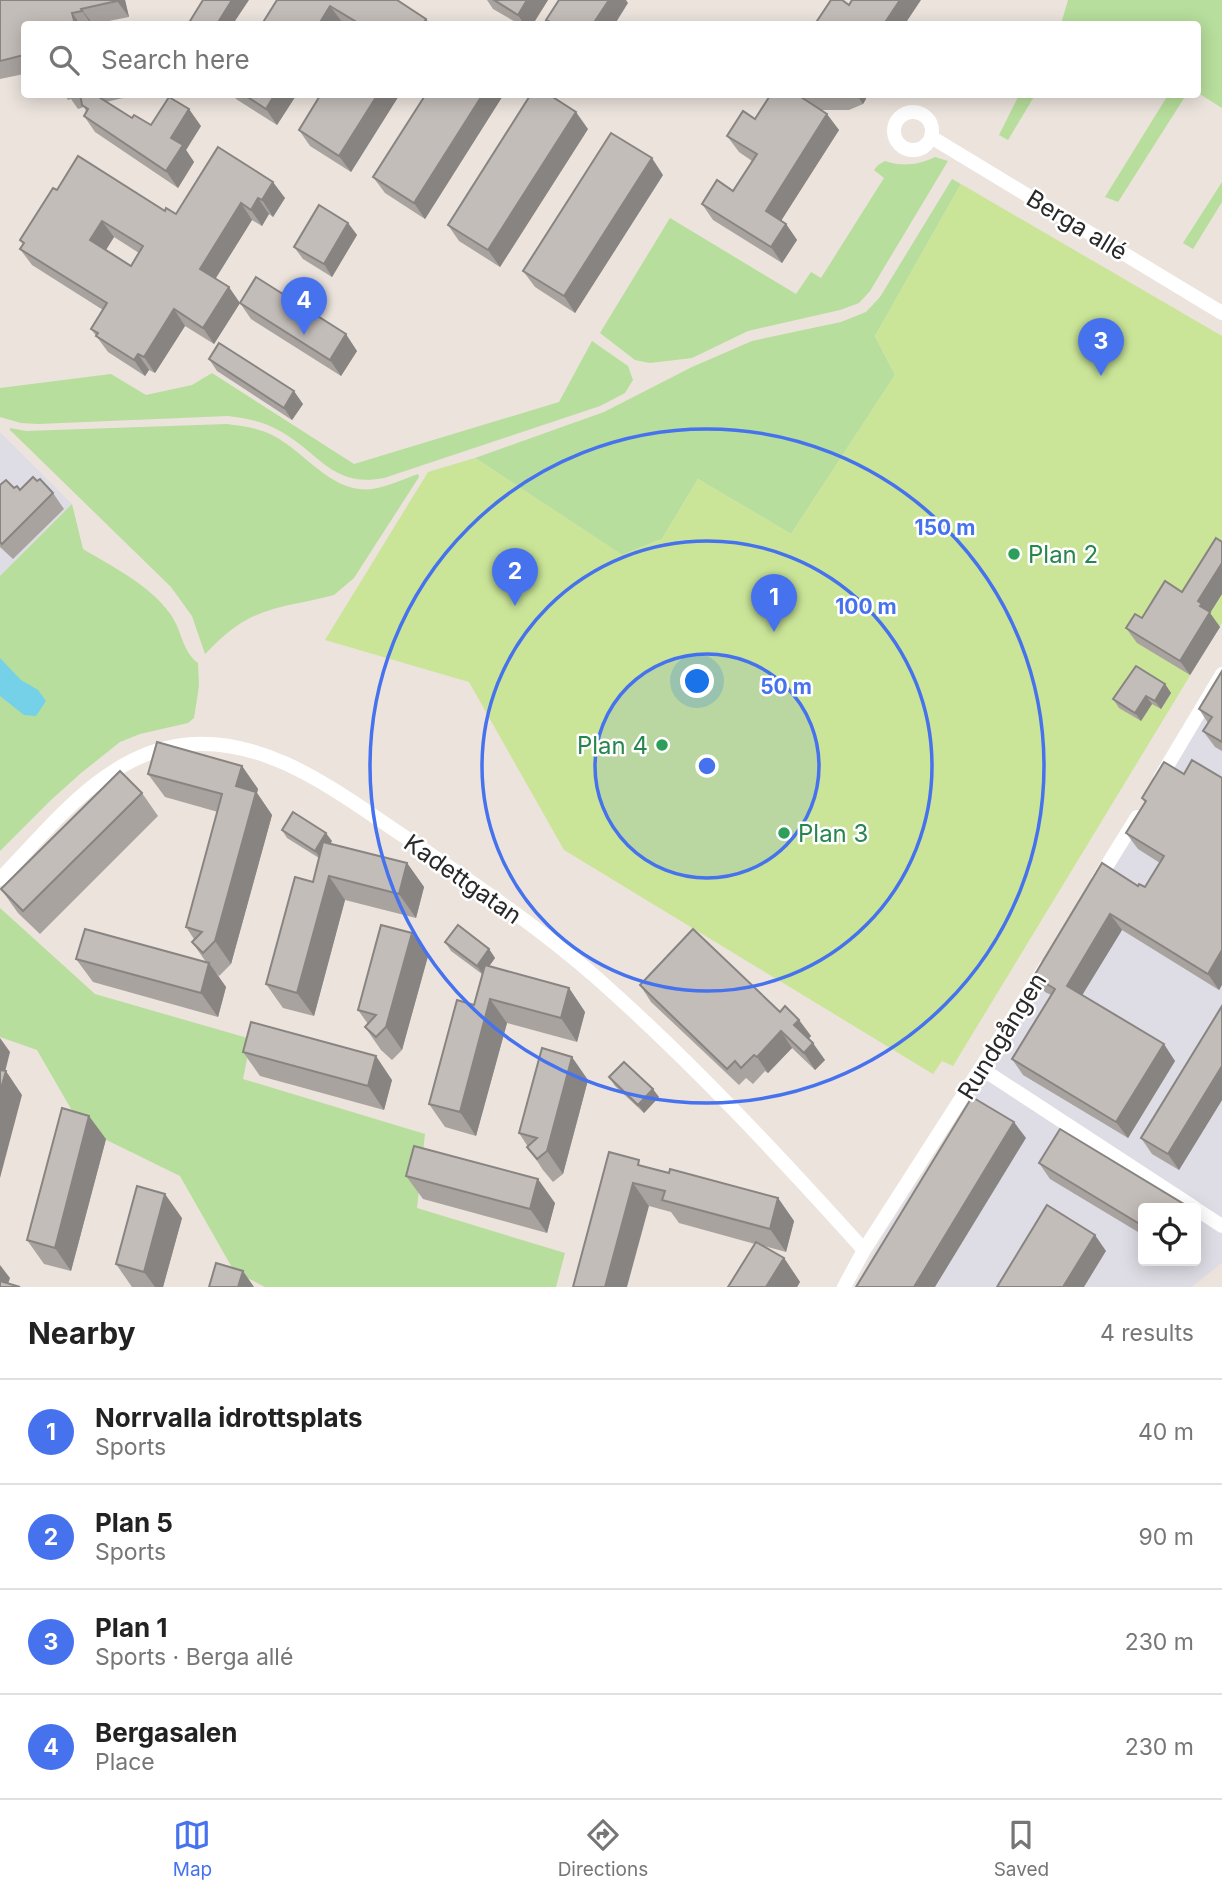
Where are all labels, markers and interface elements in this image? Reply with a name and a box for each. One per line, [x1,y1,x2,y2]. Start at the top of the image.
search box [21,21,1201,98]
icon: search [45,41,83,79]
text: Search here [101,44,250,75]
street label: Berga allé [1021,184,1133,266]
pin: 4 [281,277,327,335]
pin: 3 [1078,318,1124,376]
text: 150 m [915,515,975,540]
place label: Plan 2 [1028,540,1098,569]
marker: Plan 2 [1006,546,1022,562]
pin: 2 [492,548,538,606]
pin: 1 [751,574,797,632]
text: 100 m [835,594,897,619]
your location [680,664,714,698]
text: 50 m [760,674,812,699]
place label: Plan 4 [577,731,648,760]
marker: Plan 4 [654,737,670,753]
centre of rings [695,754,719,778]
place label: Plan 3 [798,819,868,848]
marker: Plan 3 [776,825,792,841]
street label: Kadettgatan [399,828,527,930]
street label: Rundgången [952,967,1052,1105]
map controls [1138,1203,1201,1266]
button: locate [1138,1203,1201,1266]
text: Nearby [28,1315,136,1351]
text: 4 results [1100,1319,1194,1347]
text: Norrvalla idrottsplats [95,1402,363,1433]
text: 1 [46,1418,56,1446]
text: 40 m [1138,1418,1194,1446]
text: Sports [95,1433,166,1461]
text: Plan 5 [95,1507,173,1538]
text: 2 [44,1523,58,1551]
text: 90 m [1139,1523,1194,1551]
text: Sports [95,1538,166,1566]
text: Plan 1 [95,1612,168,1643]
text: 3 [44,1628,58,1656]
text: 230 m [1125,1628,1194,1656]
text: Sports · Berga allé [95,1643,293,1671]
text: Bergasalen [95,1717,238,1748]
text: 4 [43,1733,59,1761]
text: 230 m [1125,1733,1194,1761]
text: Place [95,1748,155,1776]
tab: Map [173,1816,212,1881]
tab: Directions [558,1816,648,1881]
tab: Saved [994,1816,1049,1881]

